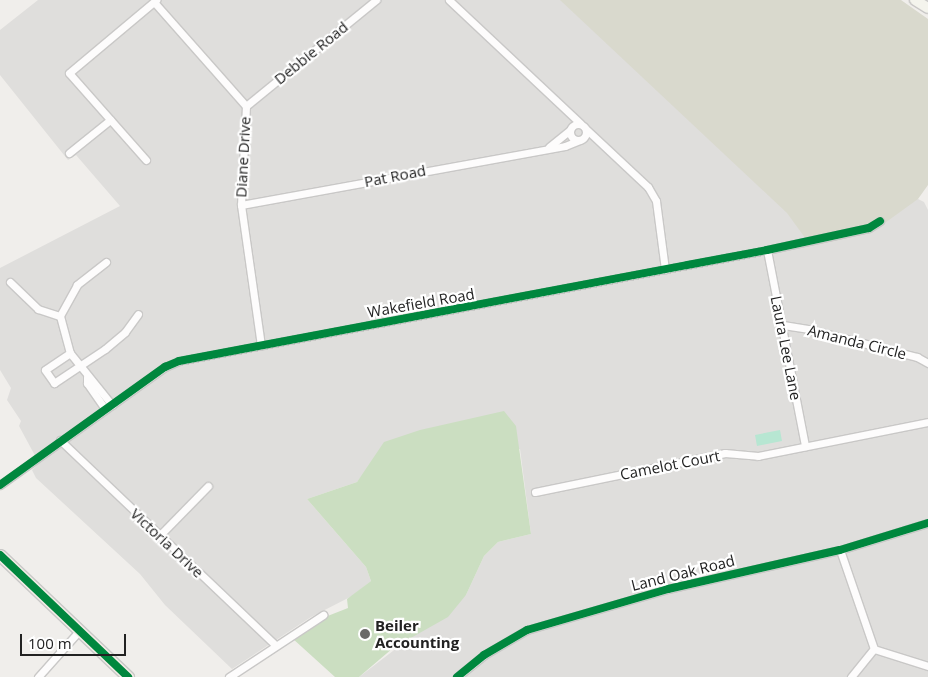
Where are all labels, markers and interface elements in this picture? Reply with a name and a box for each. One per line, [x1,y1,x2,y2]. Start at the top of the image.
street label: Debbie Road [271,18,351,88]
street label: Diane Drive [232,116,254,198]
street label: Pat Road [363,161,427,191]
street label: Wakefield Road [366,285,476,321]
street label: Laura Lee Lane [767,294,805,402]
street label: Amanda Circle [806,321,908,363]
street label: Camelot Court [619,447,721,483]
street label: Victoria Drive [127,505,207,581]
street label: Land Oak Road [629,551,737,595]
place label: Beiler Accounting [375,616,459,651]
scale bar [22,624,129,656]
marker: Beiler Accounting [359,628,371,640]
text: 100 m [28,633,72,653]

